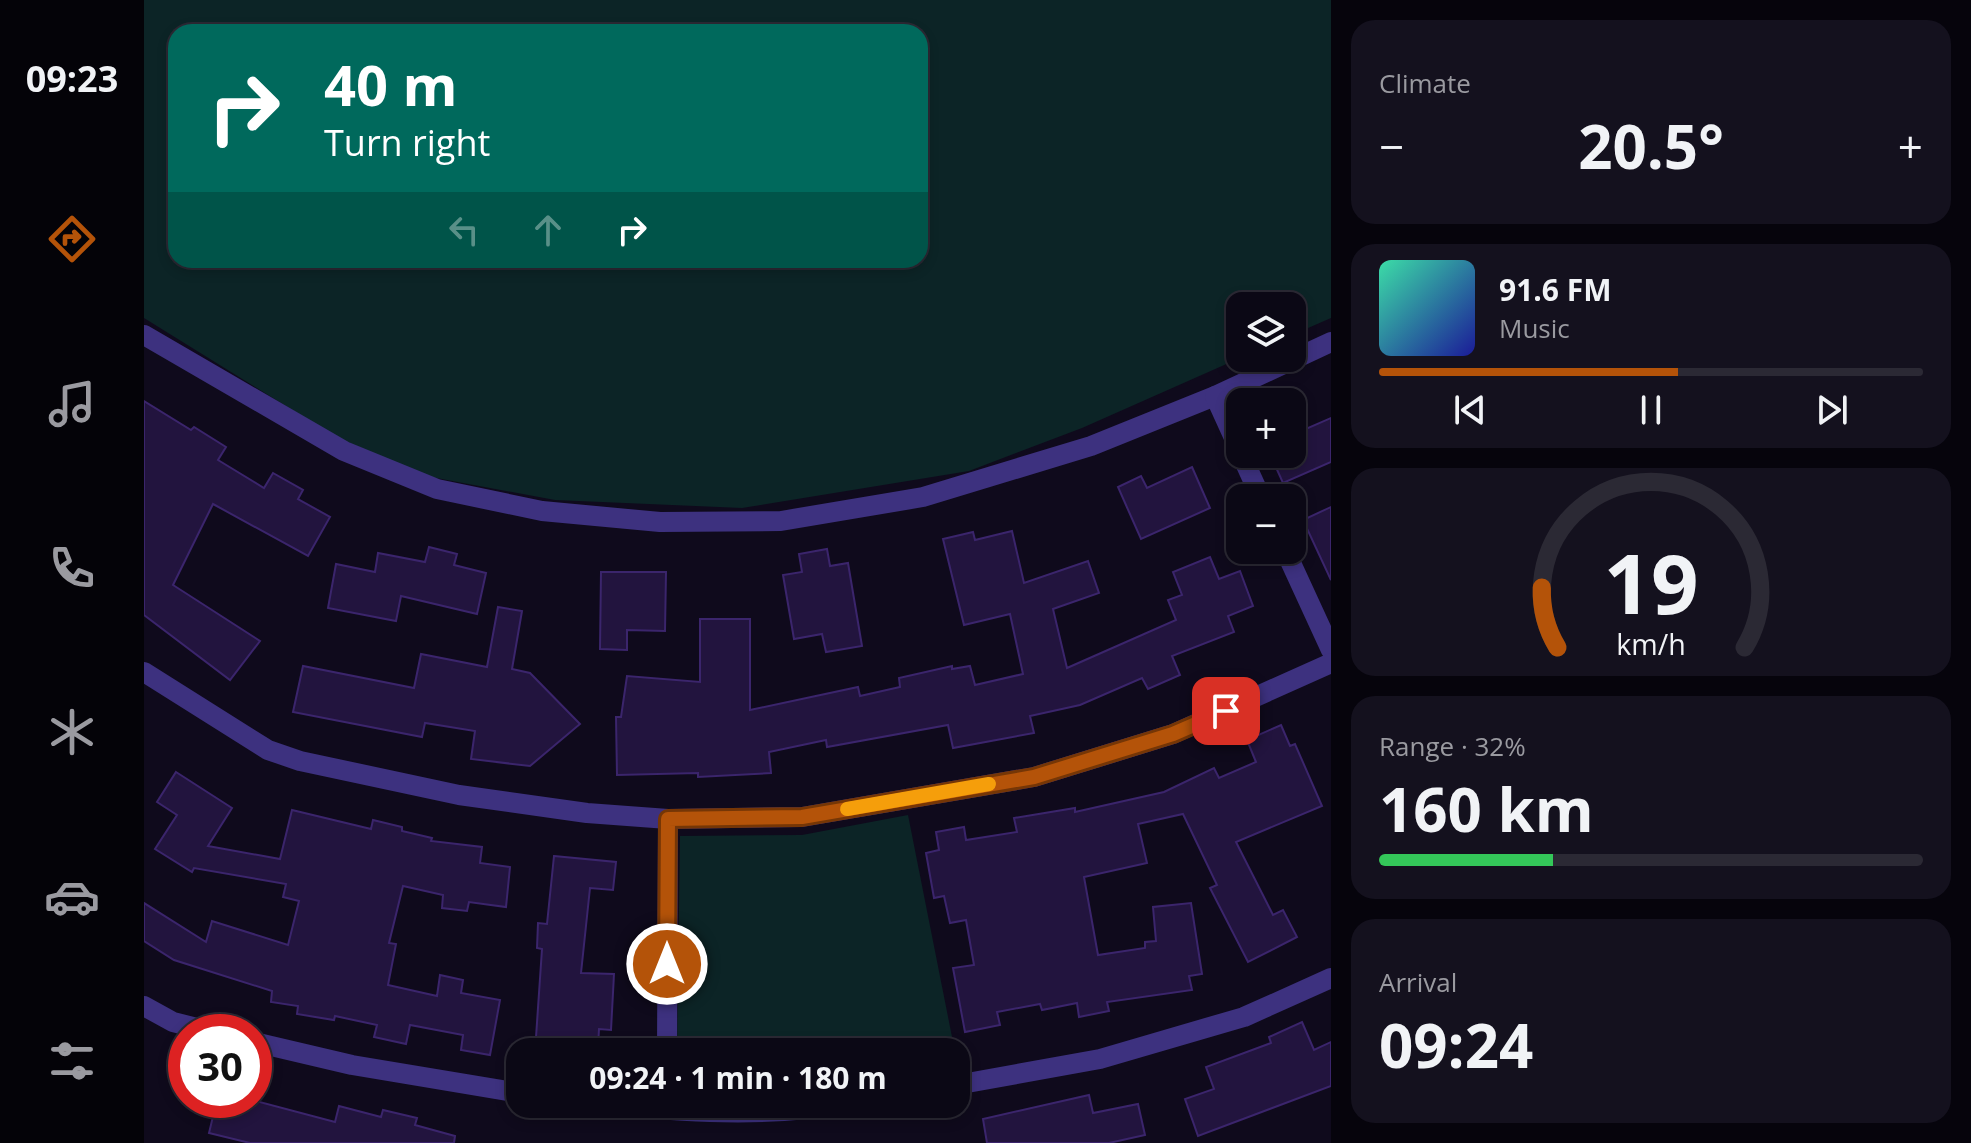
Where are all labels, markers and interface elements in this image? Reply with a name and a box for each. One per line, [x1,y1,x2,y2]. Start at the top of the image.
text: 40 m [324,46,458,122]
text: 09:23 [26,54,118,103]
icon: right [192,56,296,160]
text: Climate [1379,65,1471,101]
text: 20.5° [1578,105,1724,187]
text: − [1379,116,1404,176]
text: + [1898,116,1923,176]
text: Turn right [324,118,490,167]
icon: left [442,208,486,252]
icon: ahead [526,208,570,252]
icon: right [610,208,654,252]
icon: directions [44,211,100,267]
text: 91.6 FM [1499,269,1612,310]
map controls [1226,292,1306,564]
button: layers [1226,292,1306,372]
text: Music [1499,310,1570,346]
icon: music [44,376,100,432]
button: + [1226,388,1306,468]
icon: previous [1448,388,1492,432]
icon: pause [1629,388,1673,432]
icon: next [1810,388,1854,432]
button: − [1226,484,1306,564]
text: 19 [1603,524,1699,637]
icon: phone [44,540,100,596]
text: km/h [1616,624,1686,663]
pin [1192,677,1260,745]
icon: arrive [1204,689,1248,733]
icon: climate [44,704,100,760]
text: Range · 32% [1379,728,1526,764]
text: 160 km [1379,768,1594,850]
icon: car [44,869,100,925]
position arrow [625,922,709,1006]
text: Arrival [1379,964,1457,1000]
text: 09:24 [1379,1004,1533,1086]
speed limit sign: 30 [168,1014,272,1118]
icon: filters [44,1033,100,1089]
text: 09:24 · 1 min · 180 m [589,1057,887,1098]

